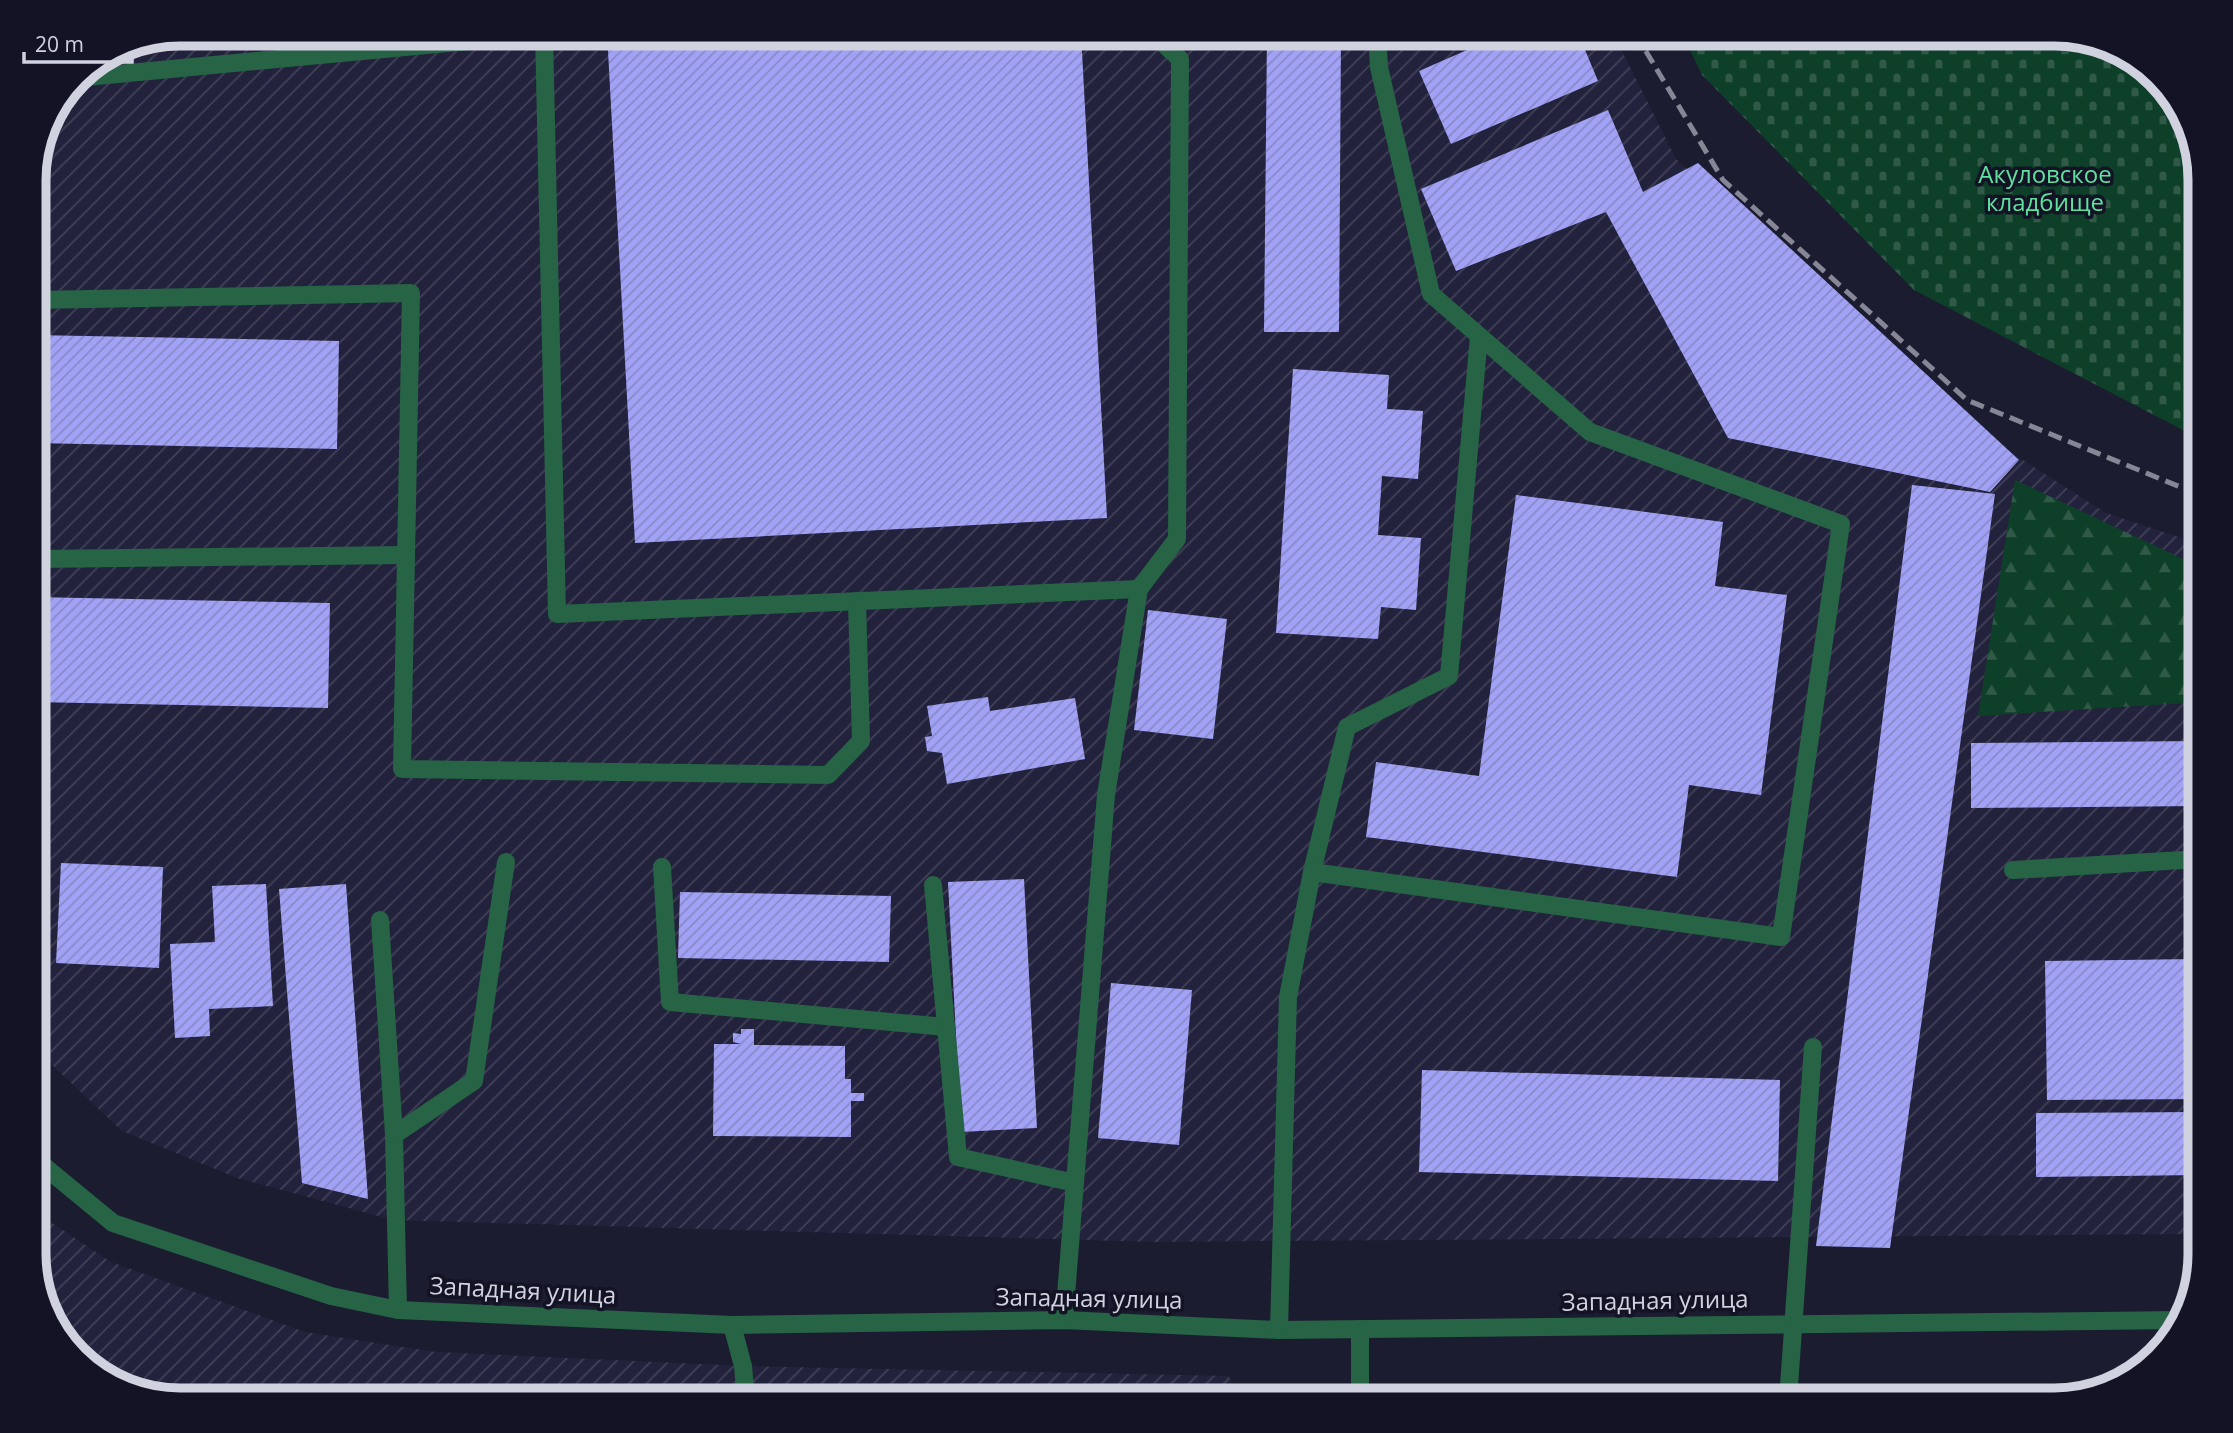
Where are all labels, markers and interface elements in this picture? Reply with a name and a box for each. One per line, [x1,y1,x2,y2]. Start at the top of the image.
scale bar [24,21,133,65]
text: 20 m [35,30,84,58]
park label: Акуловское кладбище [1978,157,2112,218]
street label: Западная улица [429,1268,617,1311]
street label: Западная улица [995,1279,1183,1316]
street label: Западная улица [1561,1281,1749,1318]

